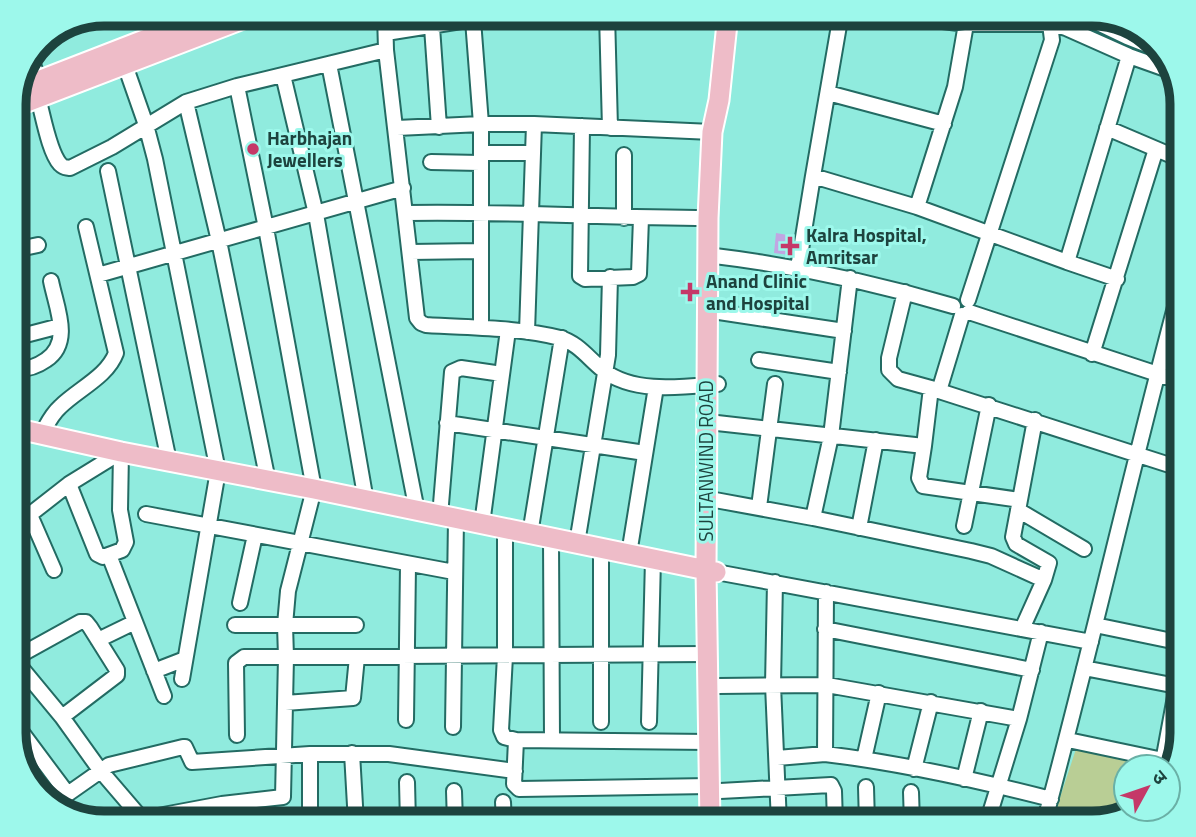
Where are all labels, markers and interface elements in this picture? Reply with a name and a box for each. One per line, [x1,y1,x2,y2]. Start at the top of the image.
place label: Harbhajan Jewellers [267,123,352,174]
marker: Harbhajan Jewellers [245,141,261,157]
place label: Kalra Hospital, Amritsar [806,220,927,271]
marker: Kalra Hospital, Amritsar [780,236,800,256]
place label: Anand Clinic and Hospital [706,266,810,317]
marker: Anand Clinic and Hospital [680,282,700,302]
street label: SULTANWIND ROAD [691,380,720,542]
north arrow [1112,753,1182,823]
text: उ [1146,763,1176,791]

